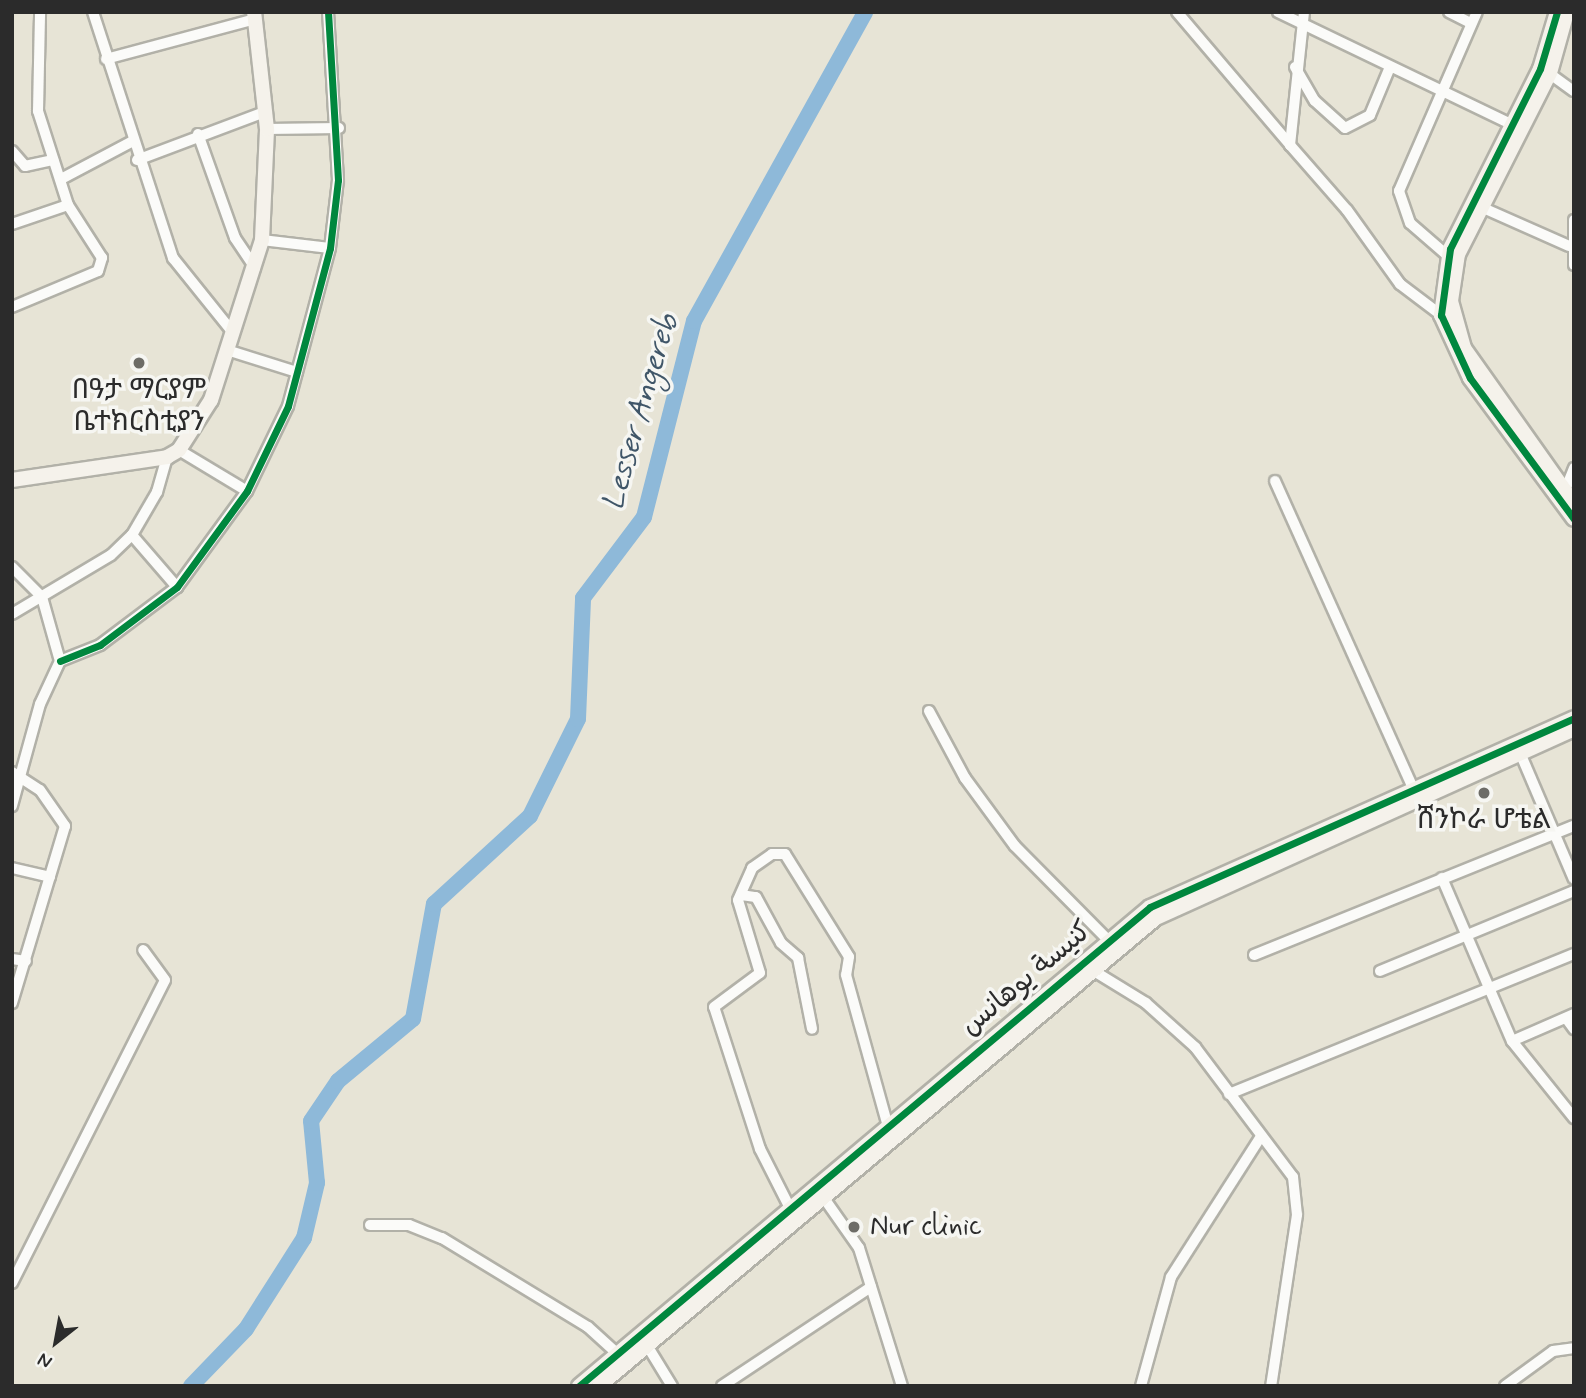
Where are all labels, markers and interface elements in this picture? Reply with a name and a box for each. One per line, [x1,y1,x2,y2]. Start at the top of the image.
water label: Lesser Angereb [597,313,685,511]
marker: በዓታ ማርያም ቤተክርስቲያን [131,355,147,371]
place label: በዓታ ማርያም ቤተክርስቲያን [72,374,206,440]
marker: ሸንኮራ ሆቴል [1476,785,1492,801]
place label: ሸንኮራ ሆቴል [1417,804,1551,838]
street label: كنيسة يوهانس [955,915,1099,1043]
place label: Nur clinic [870,1210,982,1244]
marker: Nur clinic [844,1217,864,1237]
north arrow [21,1307,91,1377]
text: N [33,1346,57,1374]

